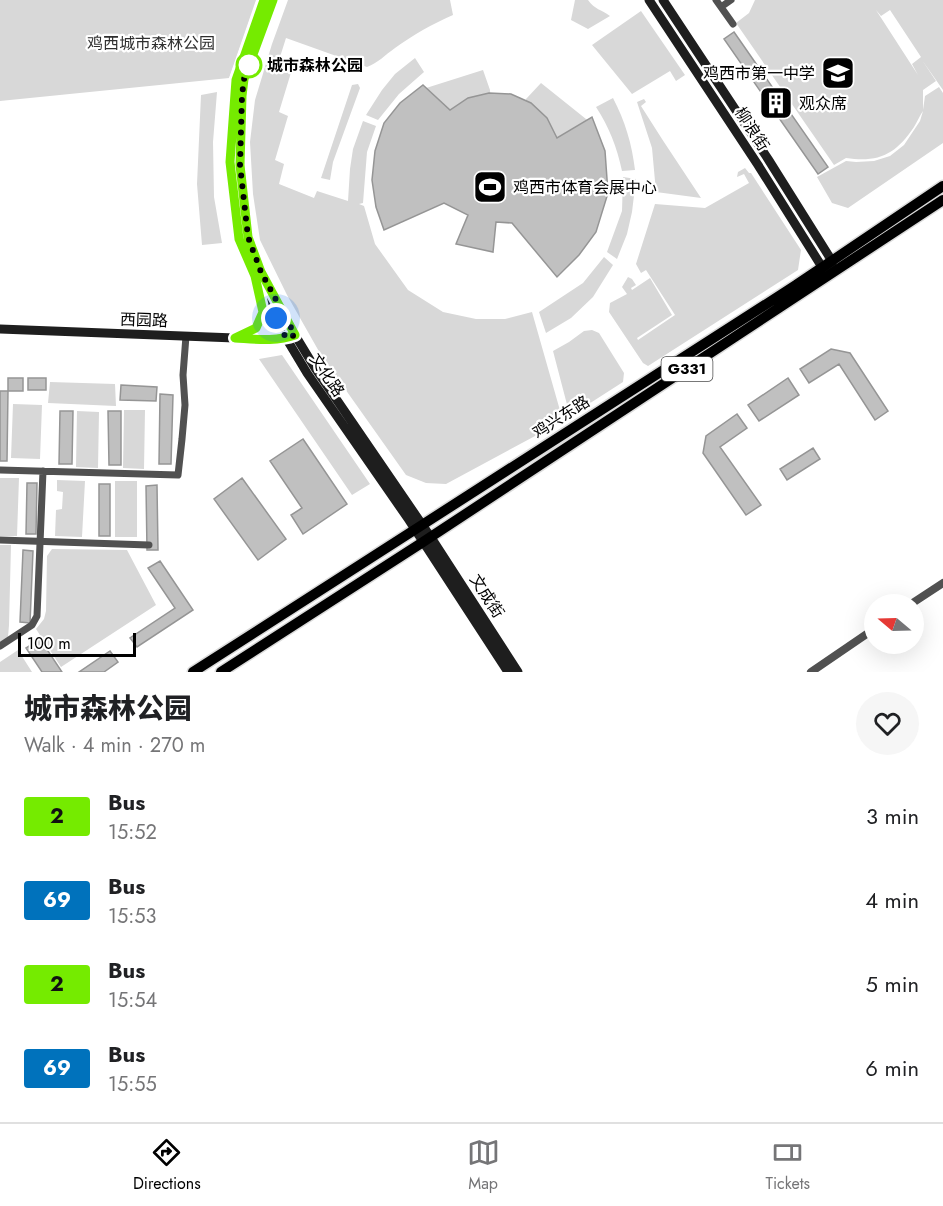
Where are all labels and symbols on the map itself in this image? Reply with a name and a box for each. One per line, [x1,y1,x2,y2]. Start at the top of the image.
park label: 鸡西城市森林公园 [87,32,215,55]
marker: 城市森林公园 [236,52,262,78]
place label: 城市森林公园 [267,54,363,77]
school or university icon: 鸡西市第一中学 [820,55,856,91]
place label: 鸡西市第一中学 [703,62,815,85]
building icon: 观众席 [758,85,794,121]
place label: 观众席 [799,92,847,115]
street label: 柳浪街 [729,103,775,155]
sports icon: 鸡西市体育会展中心 [472,169,508,205]
place label: 鸡西市体育会展中心 [513,176,657,199]
your location [261,303,291,333]
street label: 西园路 [120,308,168,332]
street label: 文化路 [304,349,350,401]
road number: G331 [662,357,712,381]
street label: 鸡兴东路 [528,390,594,444]
street label: 文成街 [464,570,510,622]
north arrow [864,594,924,654]
scale bar [18,630,136,658]

